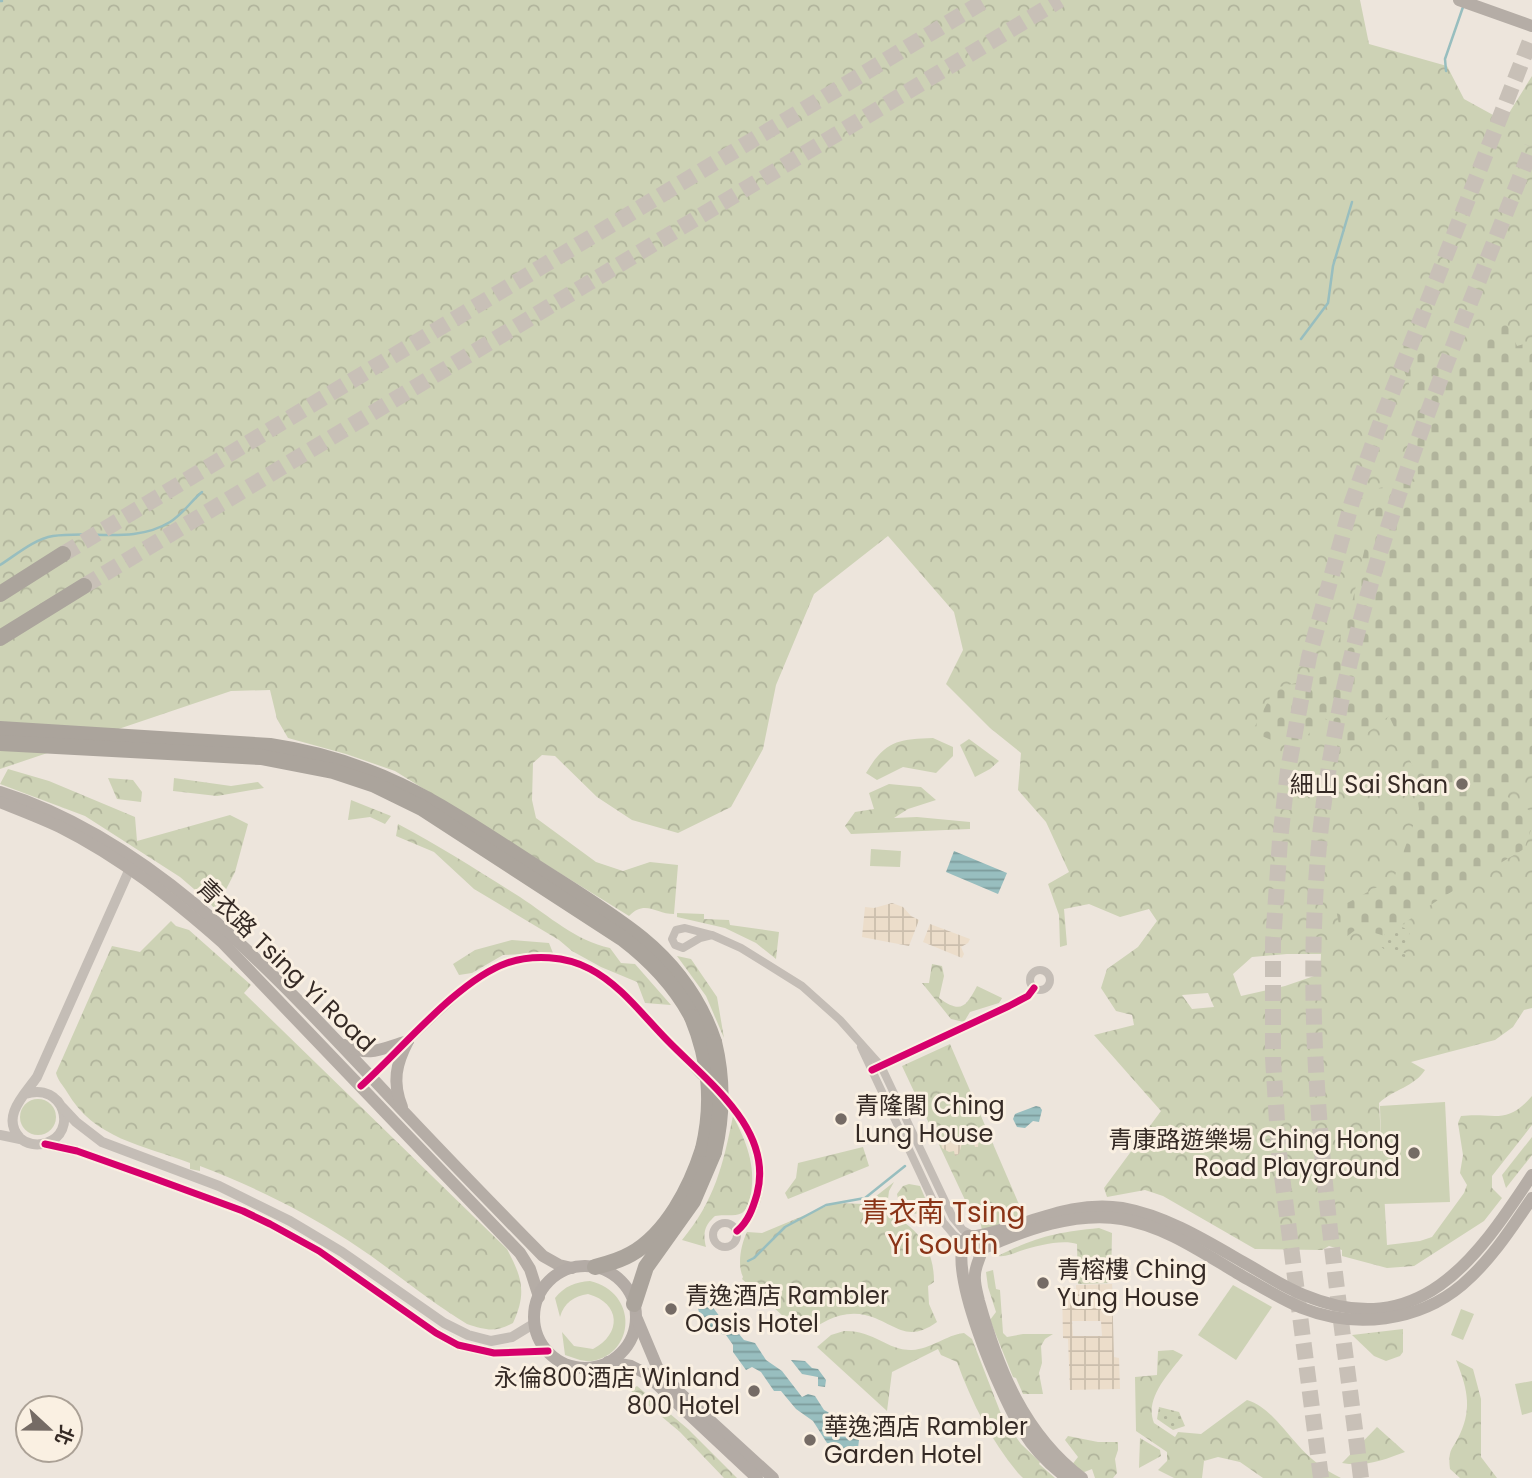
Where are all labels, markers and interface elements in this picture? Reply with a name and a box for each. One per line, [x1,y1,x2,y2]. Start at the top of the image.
place label: 細山 Sai Shan [1290,768,1448,801]
marker: 細山 Sai Shan [1454,776,1470,792]
street label: 青衣路 Tsing Yi Road [189,871,383,1059]
place label: 青隆閣 Ching Lung House [855,1089,1005,1150]
marker: 青隆閣 Ching Lung House [833,1111,849,1127]
place label: 青康路遊樂場 Ching Hong Road Playground [1108,1123,1400,1184]
marker: 青康路遊樂場 Ching Hong Road Playground [1406,1145,1422,1161]
district label: 青衣南 Tsing Yi South [861,1193,1025,1264]
place label: 青榕樓 Ching Yung House [1057,1253,1207,1314]
marker: 青榕樓 Ching Yung House [1035,1275,1051,1291]
place label: 青逸酒店 Rambler Oasis Hotel [685,1279,889,1340]
marker: 青逸酒店 Rambler Oasis Hotel [663,1301,679,1317]
place label: 永倫800酒店 Winland 800 Hotel [494,1361,740,1422]
marker: 永倫800酒店 Winland 800 Hotel [746,1383,762,1399]
north arrow [14,1394,84,1464]
place label: 華逸酒店 Rambler Garden Hotel [824,1410,1028,1471]
text: 北 [48,1421,80,1449]
marker: 華逸酒店 Rambler Garden Hotel [802,1432,818,1448]

